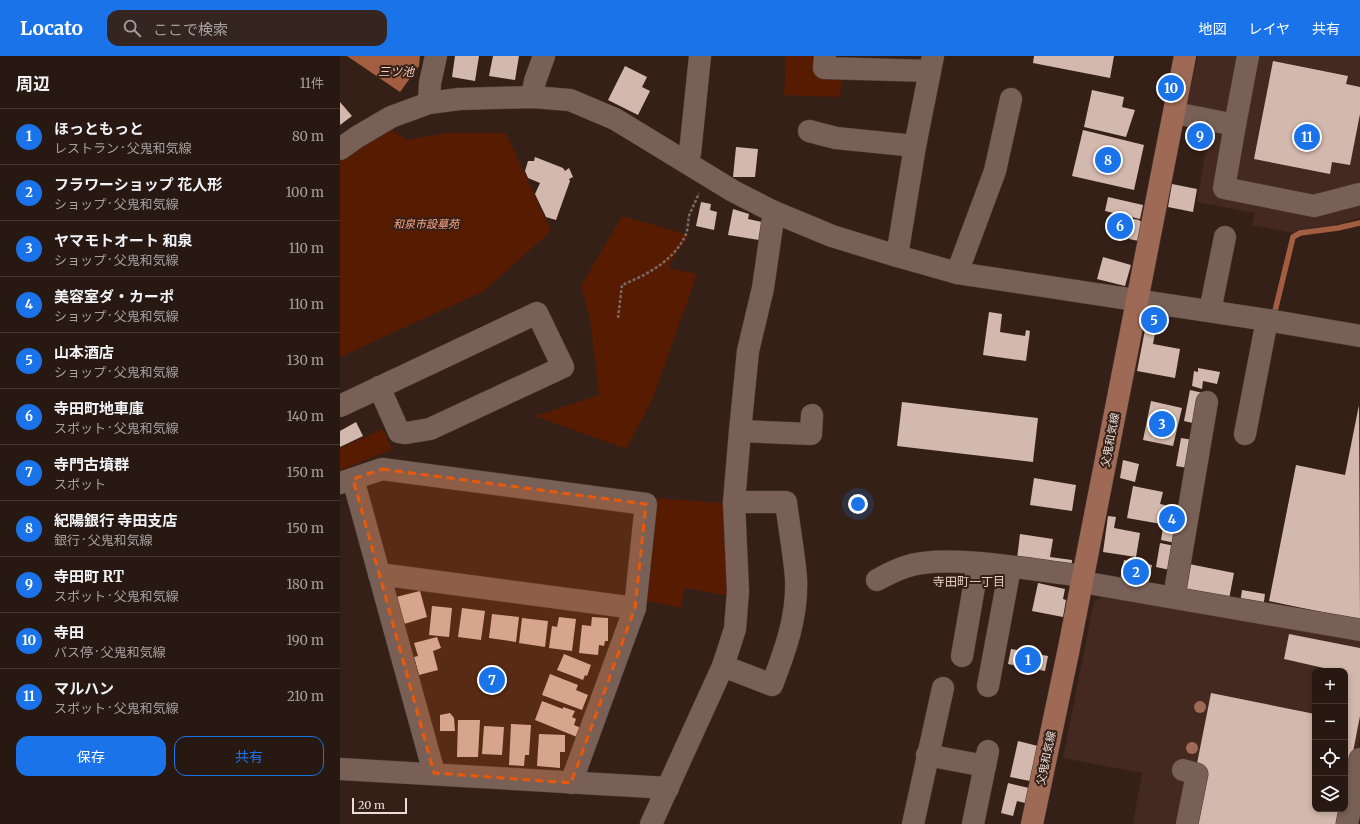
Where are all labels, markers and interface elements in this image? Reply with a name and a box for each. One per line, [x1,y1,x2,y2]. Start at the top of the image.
search box [107,10,387,46]
text: Locato [20,16,83,40]
icon: search [121,17,143,39]
text: ここで検索 [153,20,228,39]
text: 地図 [1198,20,1226,38]
text: レイヤ [1248,20,1290,38]
text: 共有 [1312,20,1340,38]
water label: 三ツ池 [378,64,415,79]
text: 周辺 [16,73,50,95]
pin: 10 [1158,73,1184,103]
text: 11件 [300,75,324,92]
text: ほっともっと [54,119,144,138]
pin: 9 [1187,121,1213,151]
pin: 11 [1294,122,1320,152]
text: 1 [26,128,32,145]
text: 80 m [292,128,324,145]
text: レストラン · 父鬼和気線 [54,140,192,157]
pin: 8 [1095,145,1121,175]
text: フラワーショップ 花人形 [54,175,222,194]
text: 2 [25,184,33,201]
text: 100 m [286,184,324,201]
text: ショップ · 父鬼和気線 [54,196,179,213]
pin: 6 [1107,211,1133,241]
park label: 和泉市設墓苑 [393,217,461,231]
text: ヤマモトオート 和泉 [54,231,193,250]
text: 3 [25,240,33,257]
text: 110 m [289,240,324,257]
text: ショップ · 父鬼和気線 [54,252,179,269]
text: 美容室ダ・カーポ [54,287,174,306]
text: 4 [25,296,33,313]
text: 110 m [289,296,324,313]
pin: 5 [1141,305,1167,335]
text: ショップ · 父鬼和気線 [54,308,179,325]
text: 山本酒店 [54,343,114,362]
text: 5 [25,352,33,369]
text: 130 m [287,352,324,369]
text: ショップ · 父鬼和気線 [54,364,179,381]
text: 寺田町地車庫 [54,399,144,418]
text: 6 [25,408,33,425]
text: 140 m [287,408,324,425]
pin: 3 [1149,409,1175,439]
street label: 父鬼和気線 [1098,412,1122,468]
text: スポット · 父鬼和気線 [54,420,179,437]
text: 寺門古墳群 [54,455,129,474]
text: 7 [25,464,33,481]
text: 150 m [287,464,324,481]
text: スポット [54,476,106,493]
your location [848,494,868,514]
pin: 4 [1159,504,1185,534]
text: 紀陽銀行 寺田支店 [54,511,178,530]
text: 8 [25,520,33,537]
text: 150 m [287,520,324,537]
text: 銀行 · 父鬼和気線 [54,532,153,549]
pin: 2 [1123,557,1149,587]
text: 寺田町 RT [54,567,124,586]
district label: 寺田町一丁目 [933,574,1005,589]
text: 9 [25,576,33,593]
text: 180 m [286,576,324,593]
text: スポット · 父鬼和気線 [54,588,179,605]
text: 寺田 [54,623,84,642]
text: 10 [22,632,36,649]
text: 190 m [287,632,324,649]
text: バス停 · 父鬼和気線 [54,644,166,661]
pin: 1 [1015,645,1041,675]
pin: 7 [479,665,505,695]
map controls [1312,668,1348,812]
button: + [1312,668,1348,704]
text: マルハン [54,679,114,698]
text: 11 [23,688,35,705]
text: 210 m [287,688,324,705]
text: スポット · 父鬼和気線 [54,700,179,717]
button: − [1312,704,1348,740]
street label: 父鬼和気線 [1033,730,1059,786]
button: 保存 [16,736,166,776]
button: 共有 [174,736,324,776]
button: locate [1312,740,1348,776]
button: layers [1312,776,1348,812]
scale bar [352,796,407,815]
text: 20 m [358,798,385,812]

